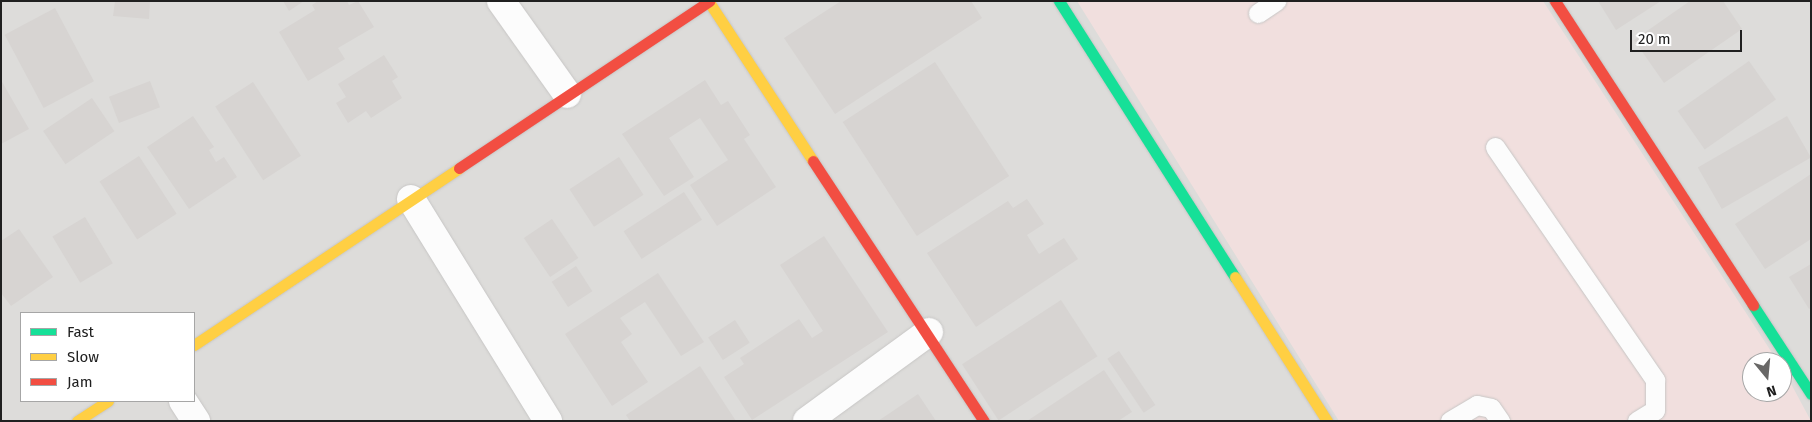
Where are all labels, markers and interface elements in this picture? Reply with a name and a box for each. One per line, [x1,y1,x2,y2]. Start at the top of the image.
scale bar [1632,20,1744,52]
text: 20 m [1638,30,1671,48]
legend [20,312,195,402]
text: Fast [67,323,94,341]
text: Slow [67,348,99,366]
north arrow [1742,352,1792,402]
text: Jam [67,373,93,391]
text: N [1764,381,1778,400]

